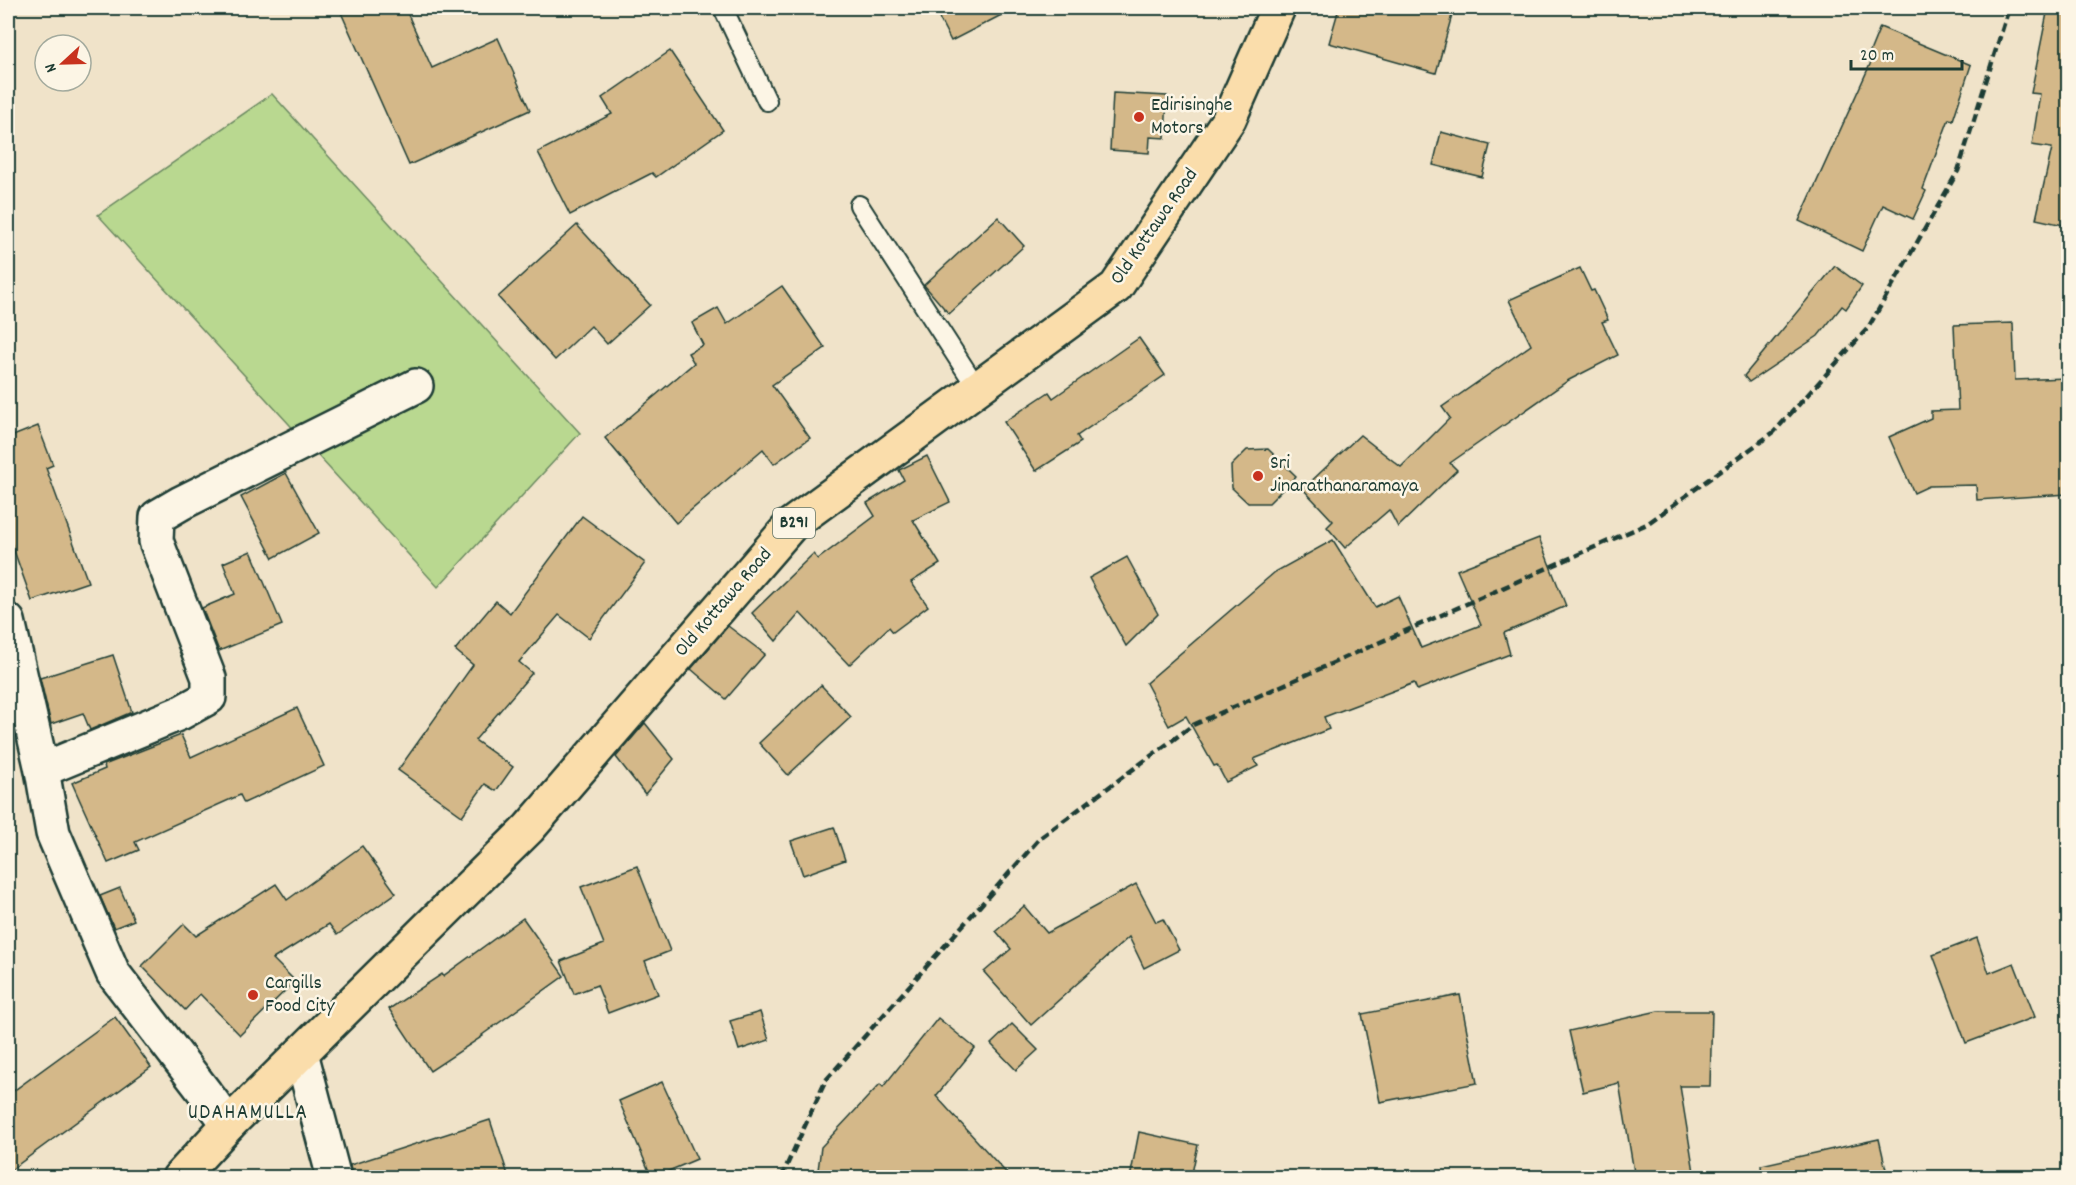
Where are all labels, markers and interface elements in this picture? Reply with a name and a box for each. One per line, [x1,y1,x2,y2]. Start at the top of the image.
north arrow [33,33,93,93]
scale bar [1851,33,1962,71]
text: 20 m [1860,44,1894,69]
text: N [39,60,64,76]
place label: Edirisinghe Motors [1151,92,1232,143]
marker: Edirisinghe Motors [1132,110,1146,124]
street label: Old Kottawa Road [1104,163,1206,291]
place label: Sri Jinarathanaramaya [1270,450,1419,501]
marker: Sri Jinarathanaramaya [1251,469,1265,483]
road number: B291 [773,508,815,538]
street label: Old Kottawa Road [669,542,779,664]
place label: Cargills Food City [265,970,336,1021]
marker: Cargills Food City [246,988,260,1002]
district label: UDAHAMULLA [188,1099,308,1129]

